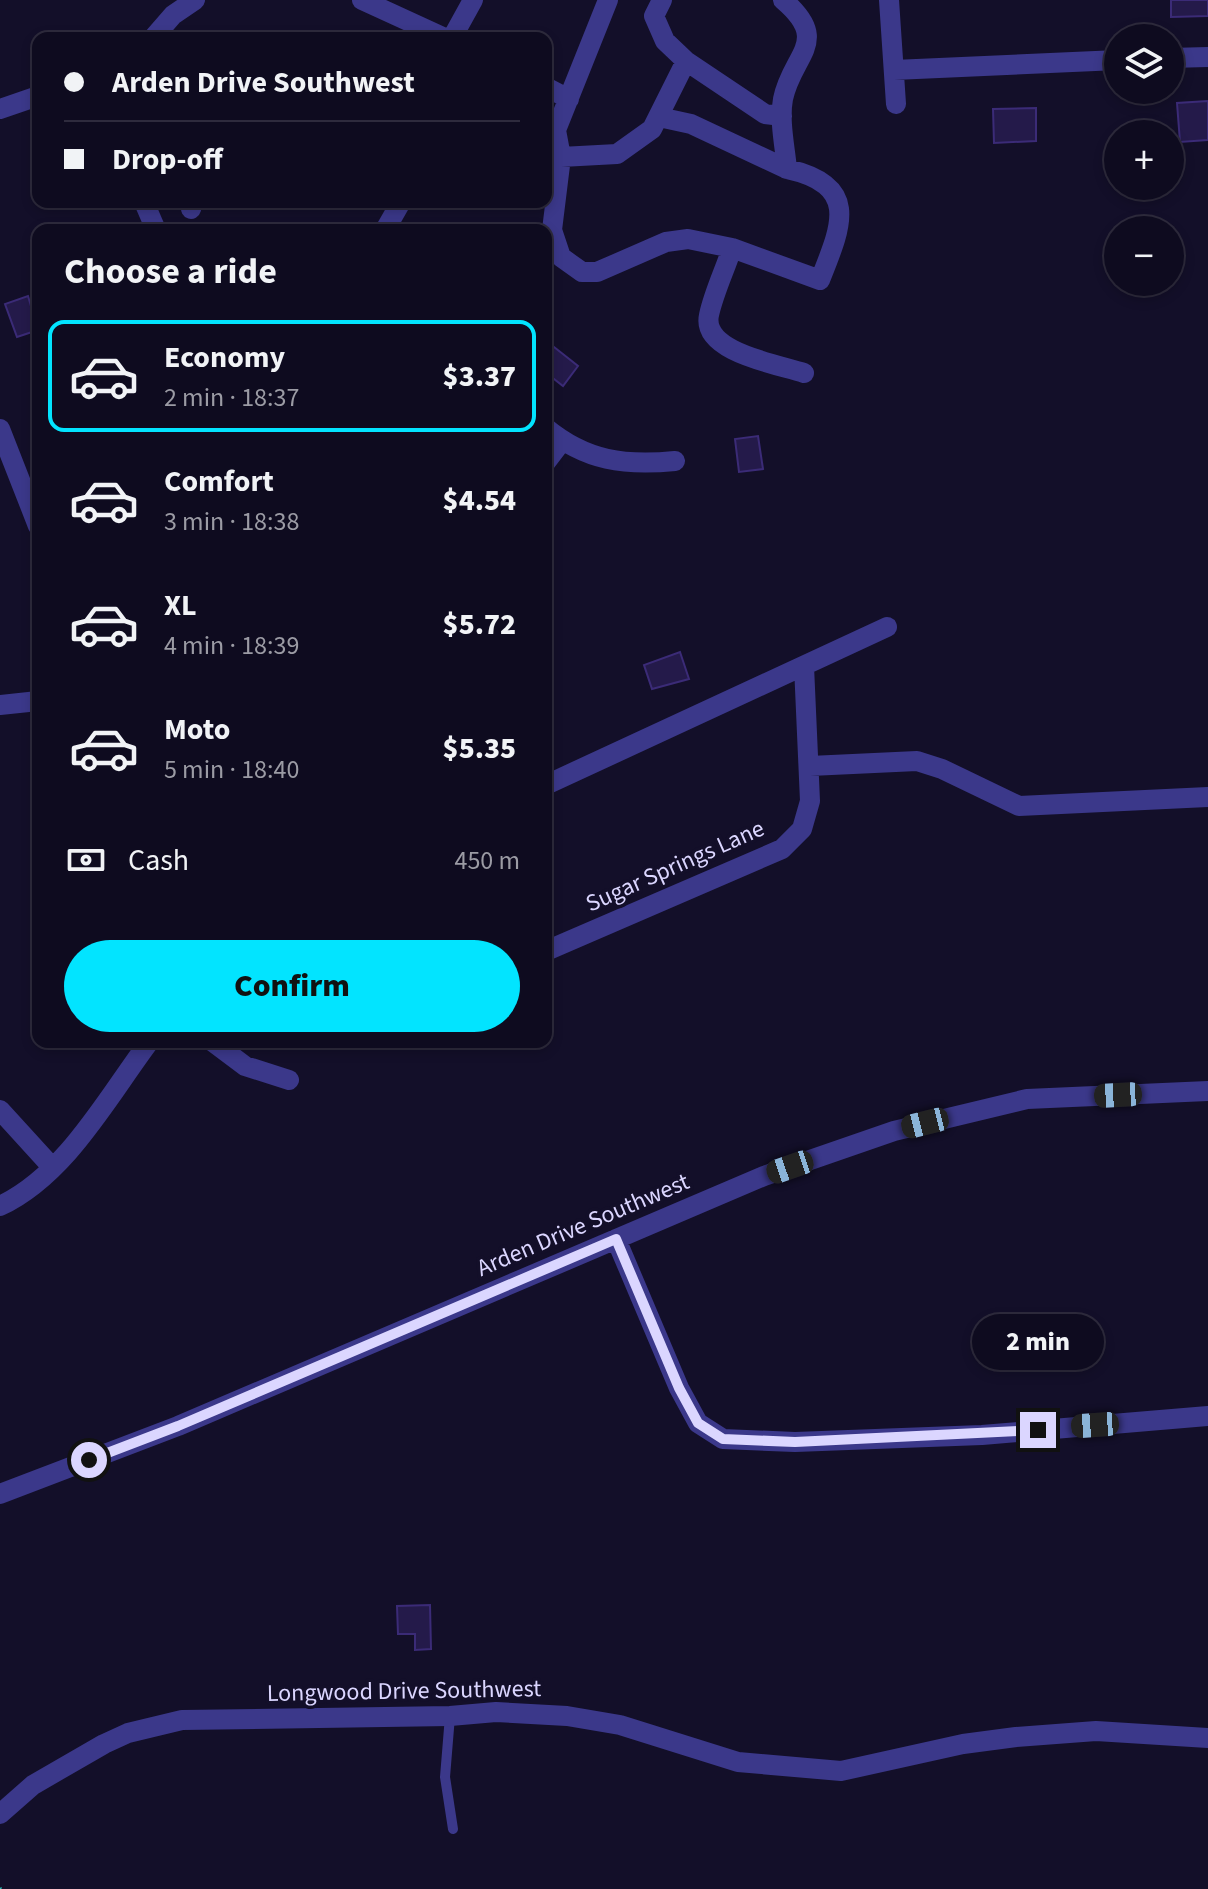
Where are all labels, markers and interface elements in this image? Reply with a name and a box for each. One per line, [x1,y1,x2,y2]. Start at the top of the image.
map controls [1104,24,1184,296]
button: layers [1104,24,1184,104]
text: Arden Drive Southwest [112,61,415,104]
button: + [1104,120,1184,200]
text: Drop-off [112,138,223,181]
button: − [1104,216,1184,296]
text: Choose a ride [64,246,277,297]
text: Economy [164,336,285,379]
icon: car [68,340,140,412]
text: $3.37 [443,355,516,398]
text: 2 min · 18:37 [164,379,299,416]
text: Comfort [164,460,274,503]
icon: car [68,464,140,536]
text: $4.54 [443,479,516,522]
text: 3 min · 18:38 [164,503,299,540]
text: XL [164,584,197,627]
icon: car [68,588,140,660]
text: $5.72 [443,603,516,646]
text: 4 min · 18:39 [164,627,299,664]
text: Moto [164,708,230,751]
icon: car [68,712,140,784]
text: $5.35 [443,727,516,770]
text: 5 min · 18:40 [164,751,299,788]
street label: Sugar Springs Lane [580,811,770,921]
icon: cash [64,838,108,882]
text: Cash [128,839,189,882]
text: 450 m [454,842,520,879]
button: Confirm [64,940,520,1032]
car [1093,1082,1143,1108]
car [899,1106,951,1140]
car [763,1148,817,1186]
street label: Arden Drive Southwest [471,1164,695,1286]
callout: 2 min [972,1314,1104,1370]
text: 2 min [1006,1323,1070,1360]
car [1070,1411,1120,1439]
route end [1020,1412,1056,1448]
route start [71,1442,107,1478]
street label: Longwood Drive Southwest [266,1671,542,1711]

